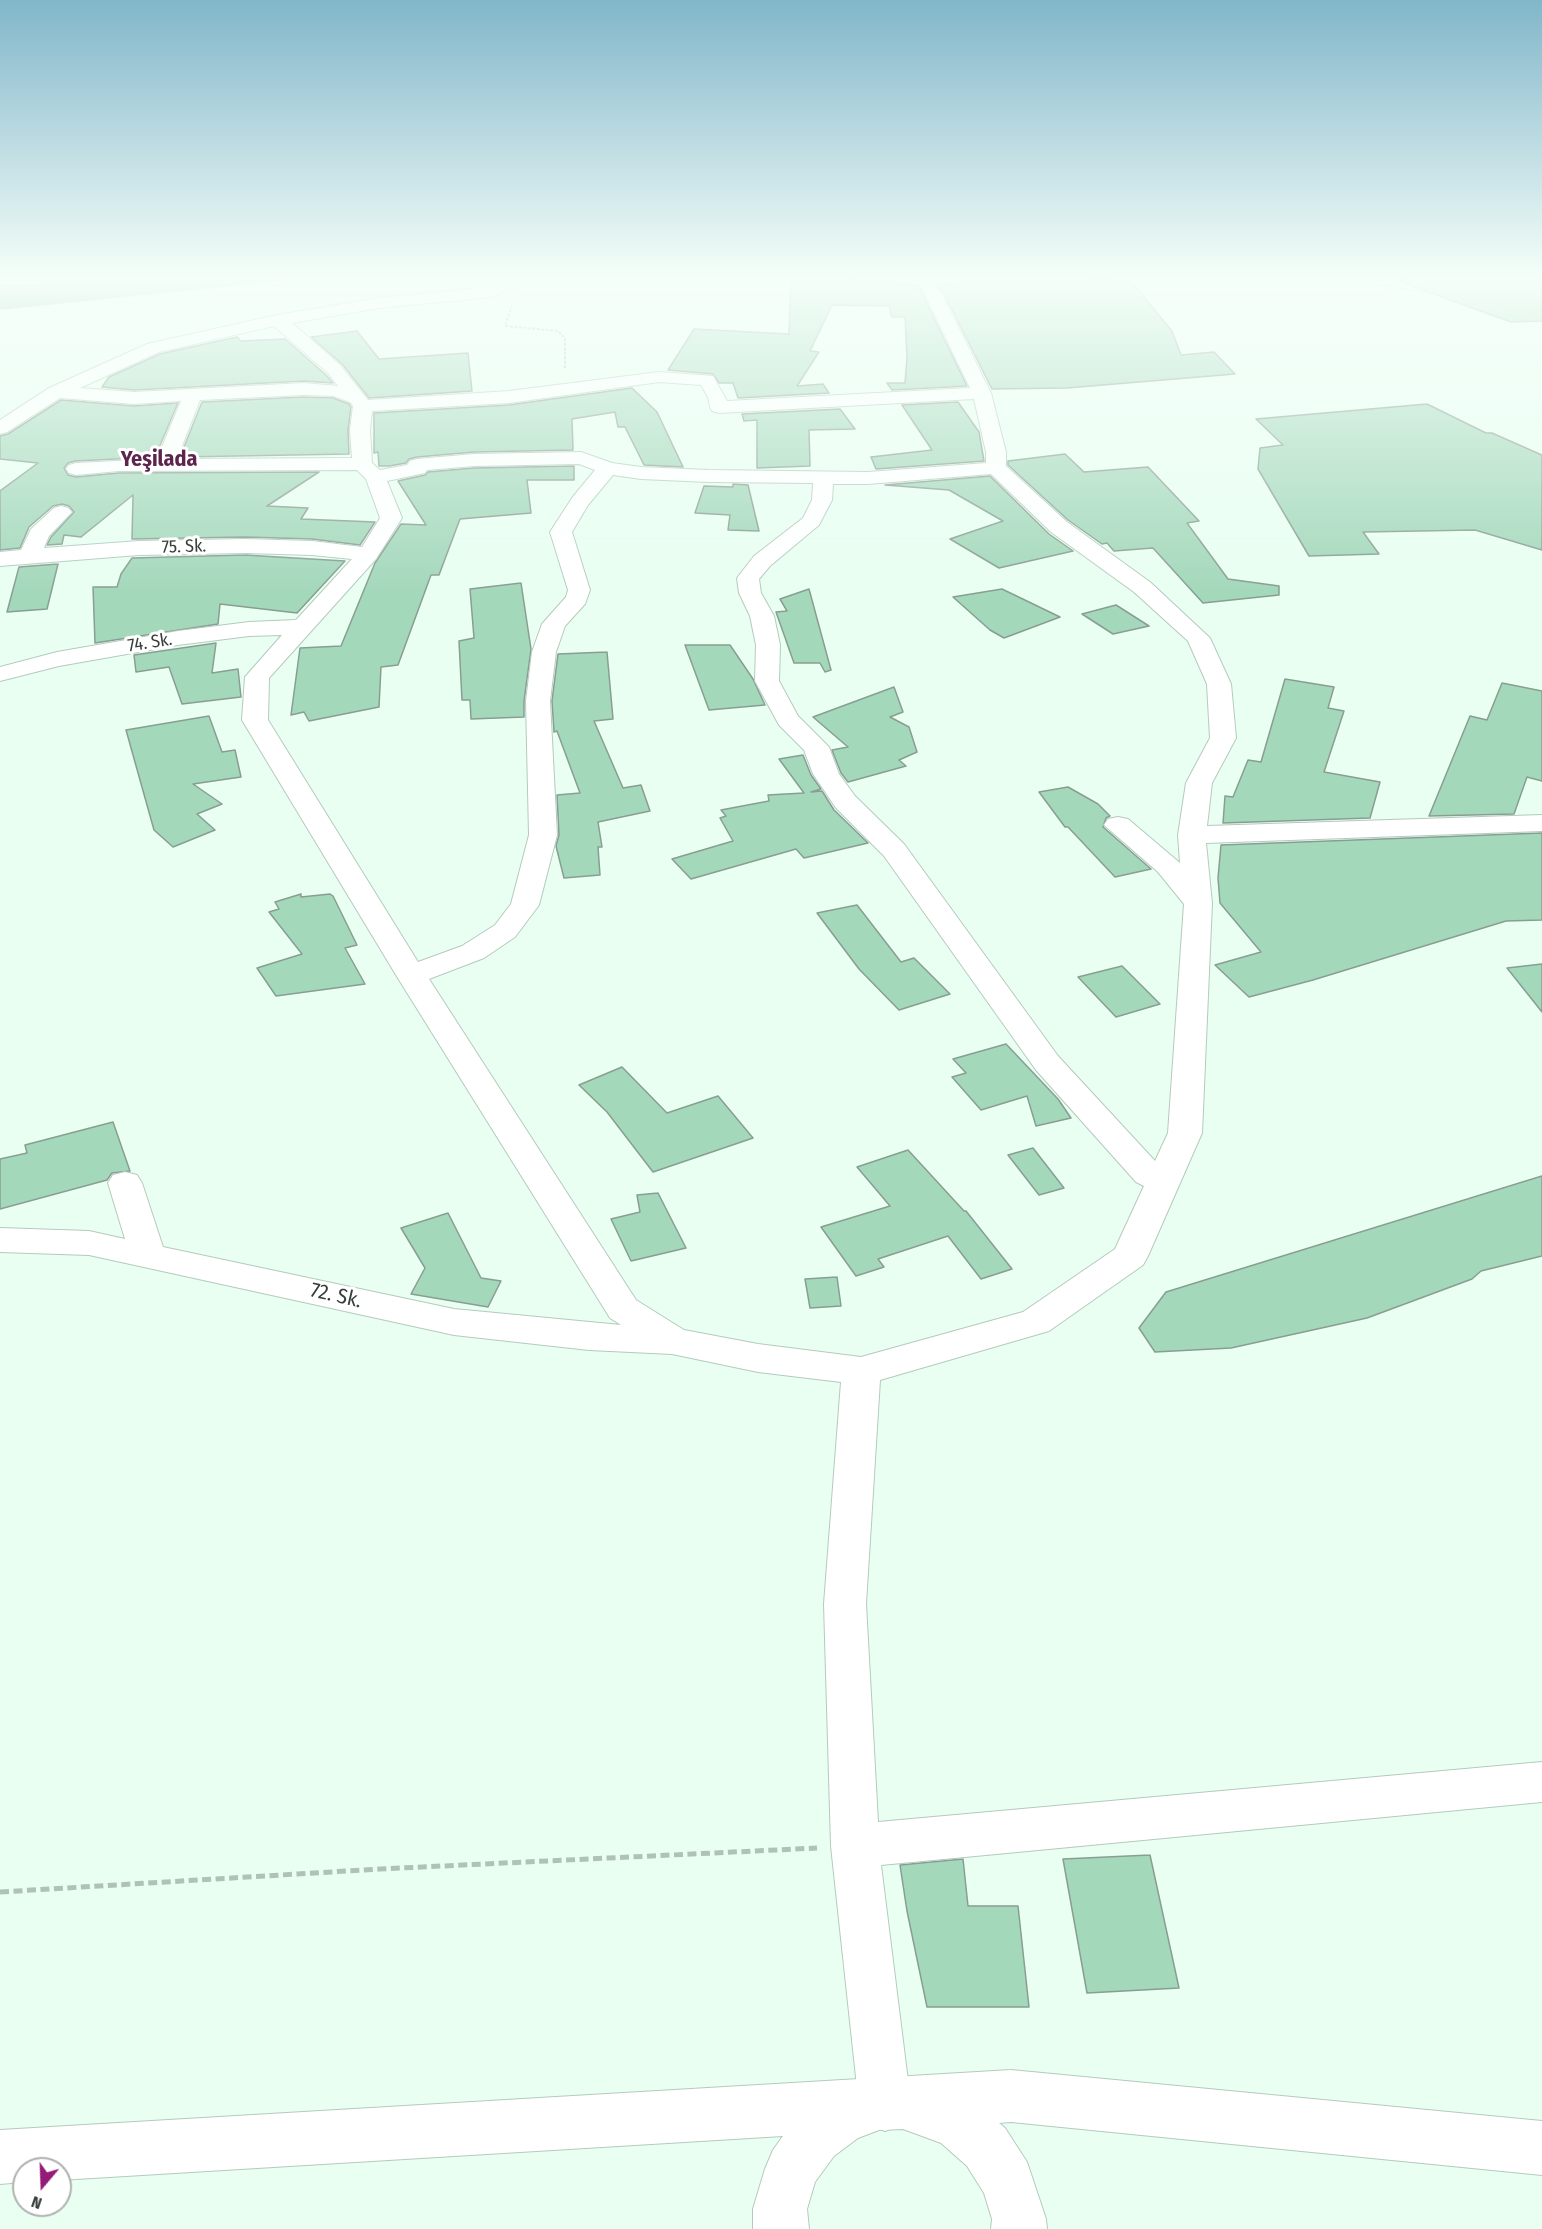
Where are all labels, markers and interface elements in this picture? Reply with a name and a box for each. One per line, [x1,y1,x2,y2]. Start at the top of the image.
district label: Yeşilada [121,447,197,473]
street label: 75. Sk. [161,535,207,559]
street label: 74. Sk. [126,629,174,657]
street label: 72. Sk. [308,1278,364,1314]
north arrow [12,2157,72,2217]
text: N [29,2192,44,2213]

